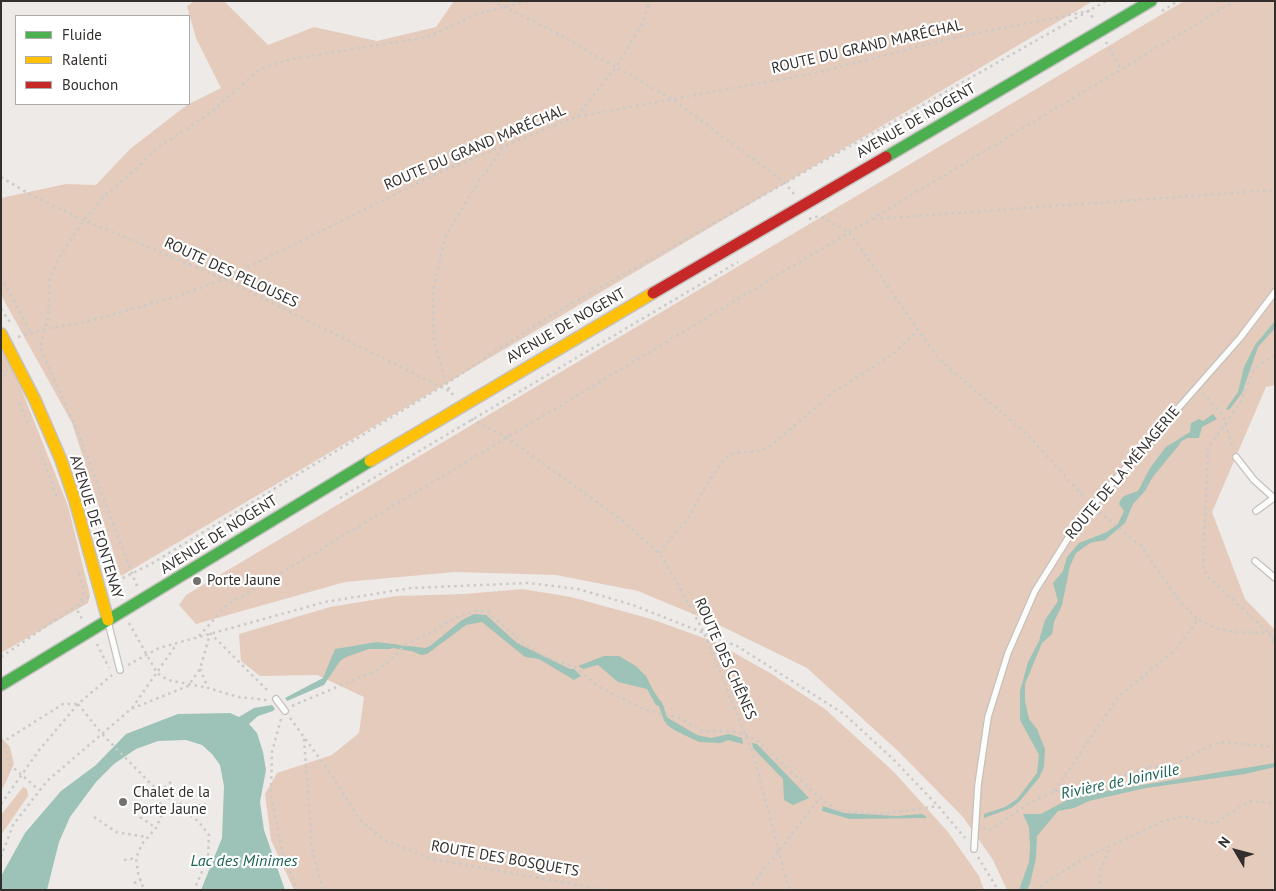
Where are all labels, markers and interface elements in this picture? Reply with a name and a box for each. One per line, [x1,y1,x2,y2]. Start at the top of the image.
legend [15,15,190,105]
street label: ROUTE DU GRAND MARÉCHAL [770,16,964,78]
text: Fluide [62,25,102,44]
text: Ralenti [62,50,108,69]
text: Bouchon [62,75,118,94]
street label: AVENUE DE NOGENT [853,80,979,162]
street label: ROUTE DU GRAND MARÉCHAL [382,102,568,194]
street label: ROUTE DES PELOUSES [161,234,301,312]
street label: AVENUE DE NOGENT [503,285,629,367]
street label: ROUTE DE LA MÉNAGERIE [1062,403,1184,543]
street label: AVENUE DE FONTENAY [66,453,126,601]
street label: AVENUE DE NOGENT [157,492,281,578]
place label: Porte Jaune [207,572,281,590]
marker: Porte Jaune [191,575,203,587]
street label: ROUTE DES CHÊNES [690,595,760,723]
water label: Rivière de Joinville [1059,760,1181,804]
place label: Chalet de la Porte Jaune [133,784,210,819]
marker: Chalet de la Porte Jaune [117,796,129,808]
north arrow [1211,826,1261,876]
text: N [1214,833,1234,851]
street label: ROUTE DES BOSQUETS [430,837,580,881]
water label: Lac des Minimes [191,851,297,871]

